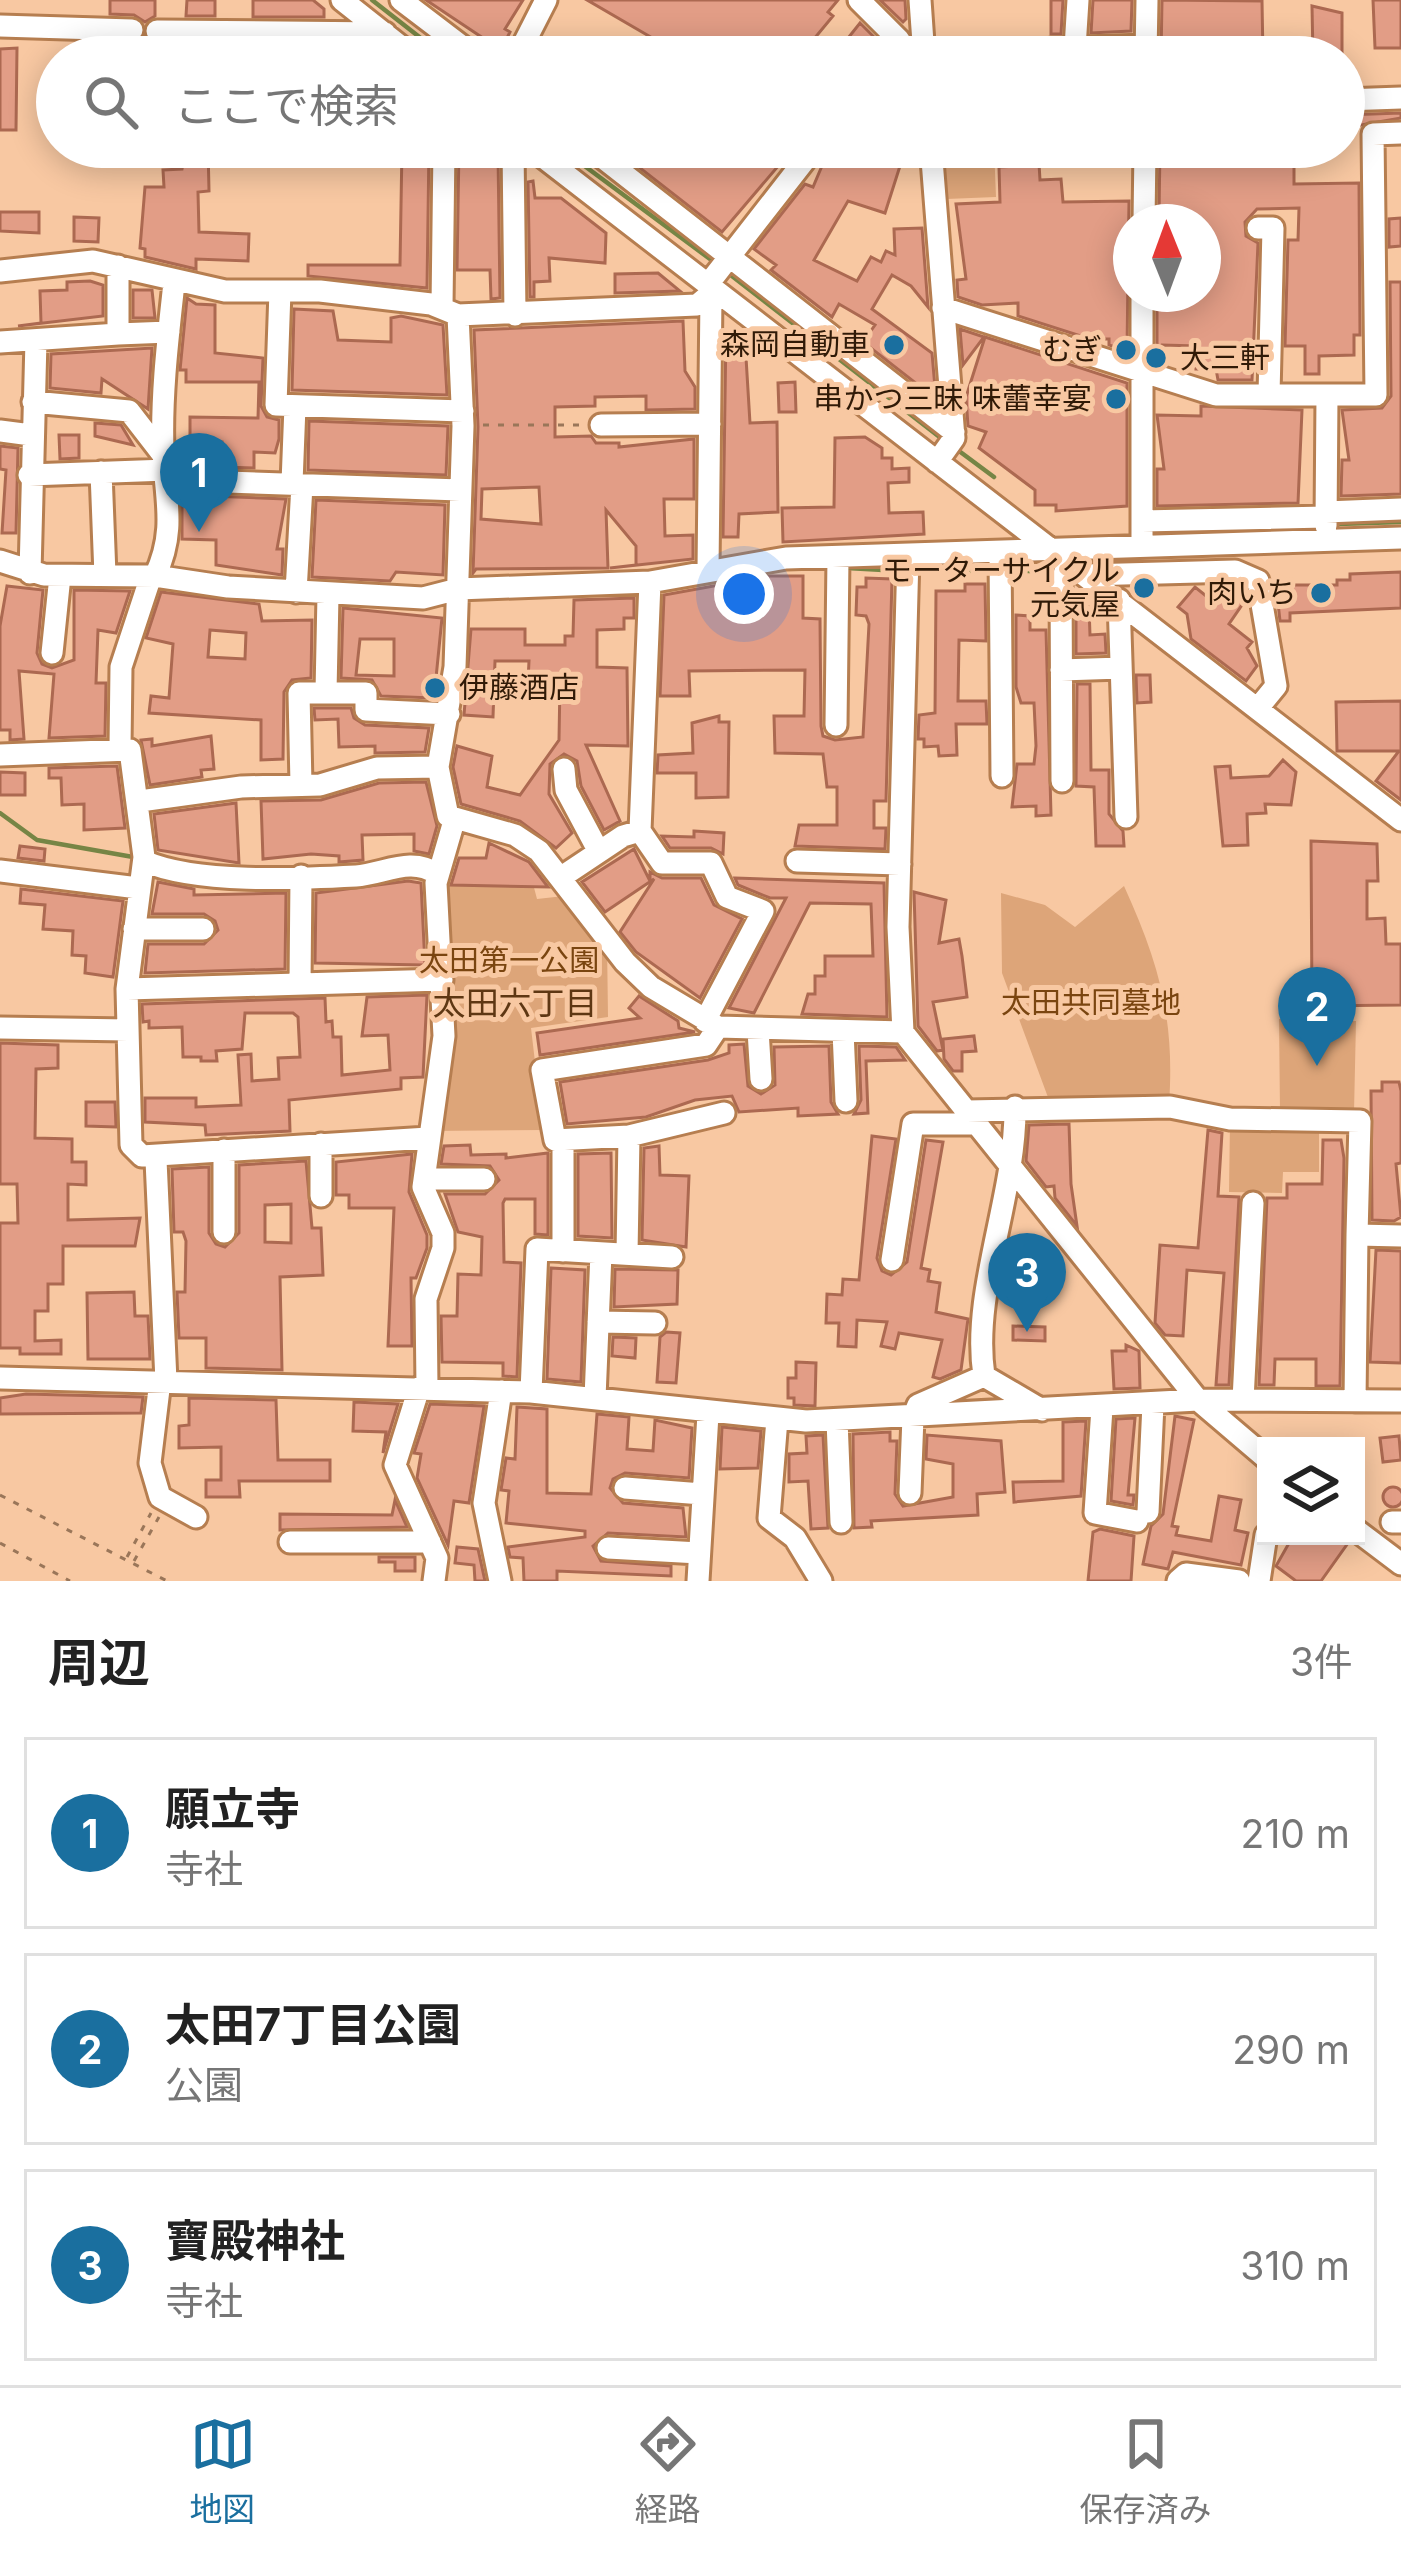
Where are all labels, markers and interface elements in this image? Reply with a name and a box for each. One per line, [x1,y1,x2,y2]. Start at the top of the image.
search box [36,36,1365,168]
icon: search [78,69,144,135]
text: ここで検索 [174,78,399,133]
north arrow [1113,204,1221,312]
place label: 森岡自動車 [720,326,870,362]
place label: むぎ [1042,331,1102,367]
marker: 森岡自動車 [881,332,907,358]
marker: むぎ [1113,337,1139,363]
place label: 大三軒 [1180,339,1270,375]
marker: 大三軒 [1143,345,1169,371]
place label: 串かつ三昧 味蕾幸宴 [814,380,1092,416]
marker: 串かつ三昧 味蕾幸宴 [1103,386,1129,412]
pin: 1 [160,433,238,532]
place label: モーターサイクル 元気屋 [882,552,1120,622]
your location [714,564,774,624]
place label: 肉いち [1207,574,1297,610]
marker: モーターサイクル 元気屋 [1131,575,1157,601]
marker: 肉いち [1308,580,1334,606]
place label: 伊藤酒店 [459,669,579,705]
marker: 伊藤酒店 [422,675,448,701]
park label: 太田第一公園 [419,942,599,978]
pin: 2 [1278,967,1356,1066]
district label: 太田六丁目 [433,983,598,1023]
park label: 太田共同墓地 [1001,984,1181,1020]
pin: 3 [988,1233,1066,1332]
map controls [1257,1437,1365,1545]
button: layers [1257,1437,1365,1545]
text: 周辺 [48,1632,150,1693]
text: 3件 [1290,1638,1353,1685]
text: 願立寺 [165,1781,300,1836]
text: 1 [82,1810,98,1857]
text: 210 m [1241,1810,1350,1857]
text: 寺社 [165,1845,243,1892]
text: 太田7丁目公園 [165,1997,461,2052]
text: 2 [78,2026,102,2073]
text: 290 m [1232,2026,1350,2073]
text: 公園 [165,2061,243,2108]
text: 寶殿神社 [165,2213,345,2268]
text: 3 [77,2242,103,2289]
text: 310 m [1240,2242,1350,2289]
text: 寺社 [165,2277,243,2324]
tab: 地図 [190,2411,256,2531]
tab: 経路 [635,2411,701,2531]
tab: 保存済み [1080,2411,1212,2531]

